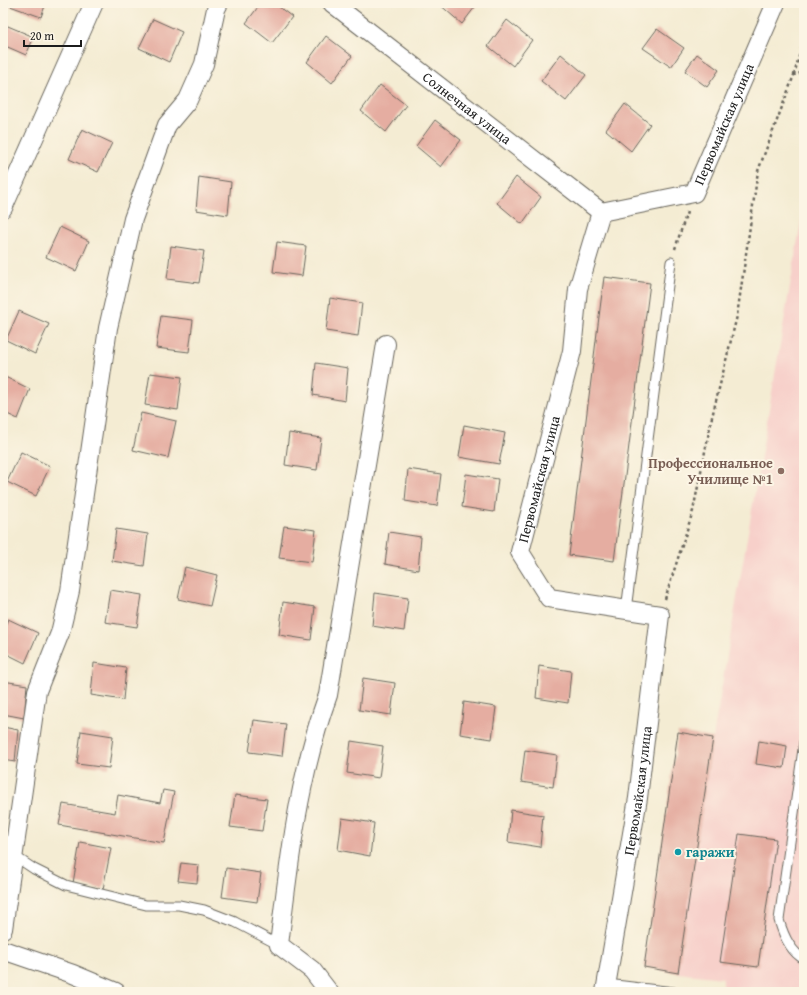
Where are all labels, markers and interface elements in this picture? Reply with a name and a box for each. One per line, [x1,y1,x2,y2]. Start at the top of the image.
scale bar [24,22,81,48]
text: 20 m [30,27,54,44]
street label: Первомайская улица [689,60,759,188]
street label: Солнечная улица [418,67,516,149]
street label: Первомайская улица [513,413,565,545]
place label: Профессиональное Училище №1 [648,453,773,489]
marker: Профессиональное Училище №1 [776,466,786,476]
street label: Первомайская улица [618,725,657,857]
place label: гаражи [686,842,735,862]
marker: гаражи [673,847,683,857]

